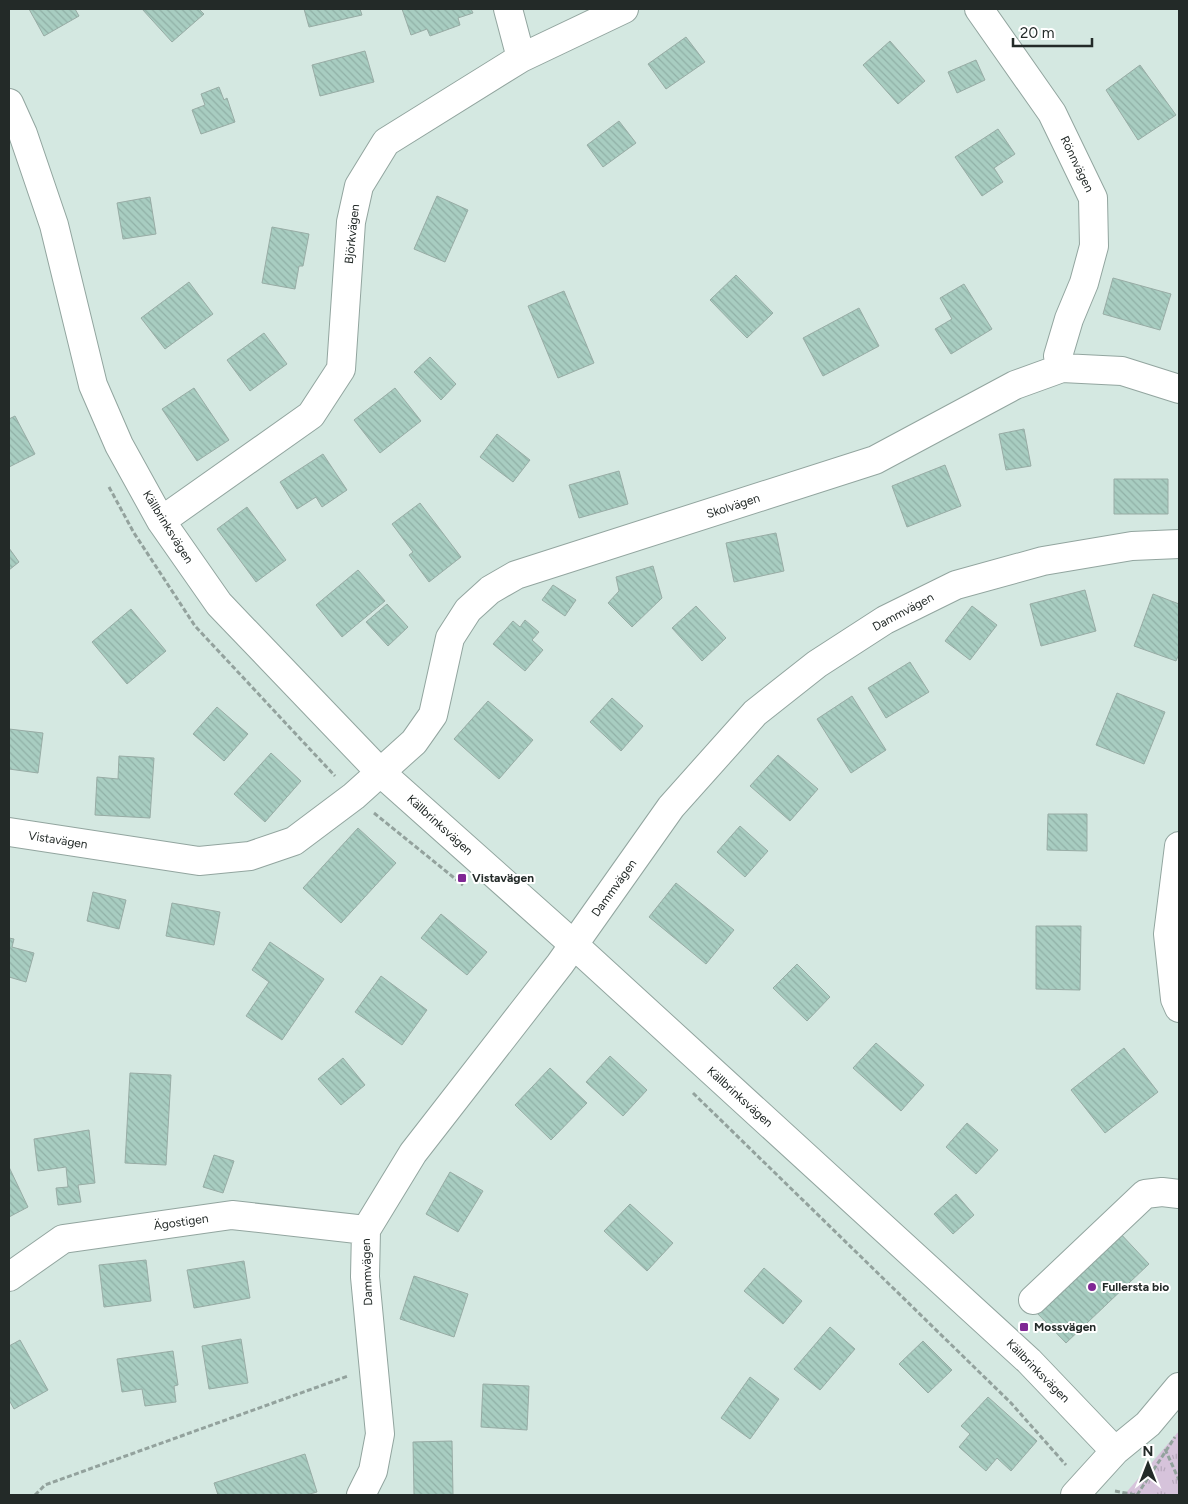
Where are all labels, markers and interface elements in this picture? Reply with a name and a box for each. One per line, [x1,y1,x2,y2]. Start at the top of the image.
scale bar [1013,15,1092,47]
text: 20 m [1020,24,1054,42]
street label: Rönnvägen [1057,134,1097,194]
street label: Björkvägen [342,203,362,265]
street label: Källbrinksvägen [140,488,196,566]
street label: Skolvägen [705,491,762,521]
street label: Dammvägen [870,590,936,634]
street label: Källbrinksvägen [404,792,476,858]
street label: Vistavägen [27,828,89,852]
street label: Dammvägen [589,856,640,919]
place label: Vistavägen [472,871,534,885]
marker: Vistavägen [456,872,468,884]
street label: Källbrinksvägen [704,1064,776,1130]
street label: Ägostigen [153,1211,210,1233]
street label: Dammvägen [359,1238,375,1306]
place label: Fullersta bio [1102,1280,1169,1294]
marker: Fullersta bio [1086,1281,1098,1293]
place label: Mossvägen [1034,1320,1096,1334]
marker: Mossvägen [1018,1321,1030,1333]
street label: Källbrinksvägen [1004,1337,1073,1406]
north arrow [1123,1439,1173,1489]
text: N [1143,1443,1153,1460]

